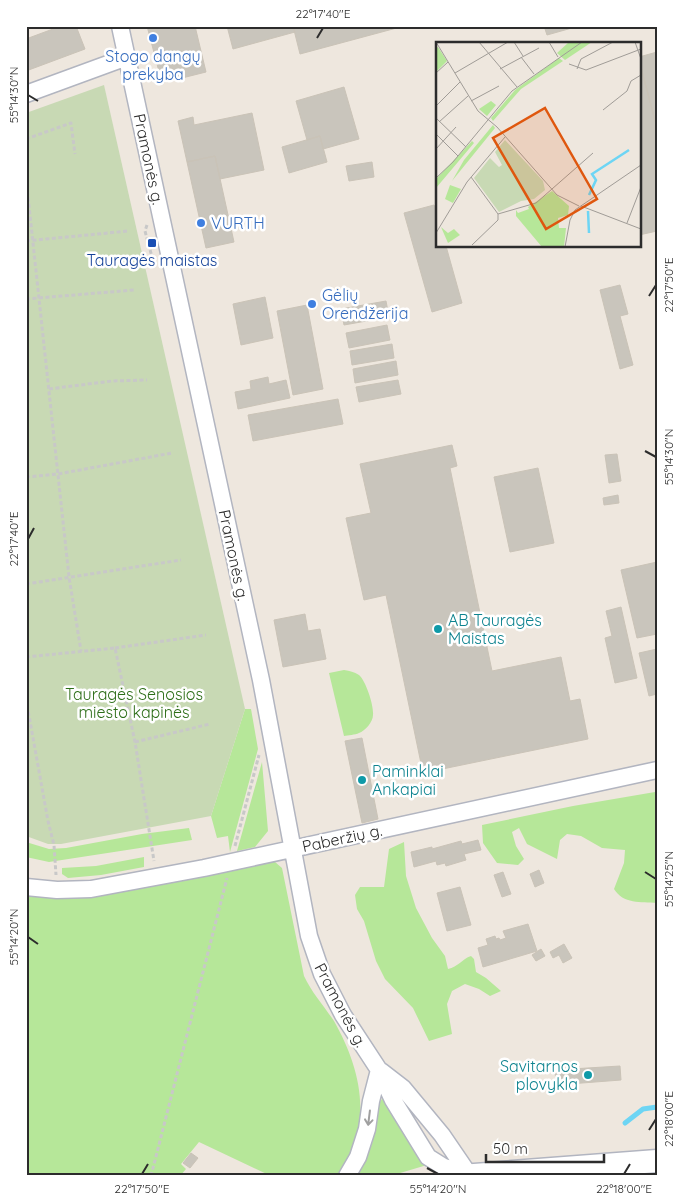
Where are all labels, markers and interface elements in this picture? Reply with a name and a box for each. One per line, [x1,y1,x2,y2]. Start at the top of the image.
text: 22°17'40"E [295,6,351,21]
marker: Stogo dangų prekyba [147,32,159,44]
inset map [436,42,640,248]
place label: Stogo dangų prekyba [105,46,201,84]
text: 55°14'30"N [6,67,21,123]
street label: Pramonės g. [130,112,168,206]
place label: VURTH [211,213,265,233]
marker: VURTH [195,217,207,229]
marker: Tauragės maistas [146,237,158,249]
place label: Tauragės maistas [87,250,217,270]
text: 22°17'50"E [661,257,676,313]
place label: Gėlių Orendžerija [322,285,408,323]
marker: Gėlių Orendžerija [306,298,318,310]
text: 55°14'30"N [661,429,676,485]
street label: Pramonės g. [215,508,253,602]
text: 22°17'40"E [6,511,21,567]
place label: AB Tauragės Maistas [448,610,542,648]
marker: AB Tauragės Maistas [432,623,444,635]
park label: Tauragės Senosios miesto kapinės [65,684,203,722]
place label: Paminklai Ankapiai [372,761,444,799]
marker: Paminklai Ankapiai [356,774,368,786]
street label: Paberžių g. [300,820,384,856]
text: 55°14'25"N [661,851,676,907]
text: 55°14'20"N [6,908,21,966]
street label: Pramonės g. [310,959,372,1051]
place label: Savitarnos plovykla [500,1056,578,1094]
marker: Savitarnos plovykla [582,1069,594,1081]
text: 22°18'00"E [661,1091,676,1147]
one-way arrow [364,1109,374,1125]
scale bar [486,1132,603,1164]
text: 50 m [493,1139,528,1158]
text: 22°17'50"E [114,1181,170,1196]
text: 55°14'20"N [409,1181,467,1196]
text: 22°18'00"E [596,1181,652,1196]

